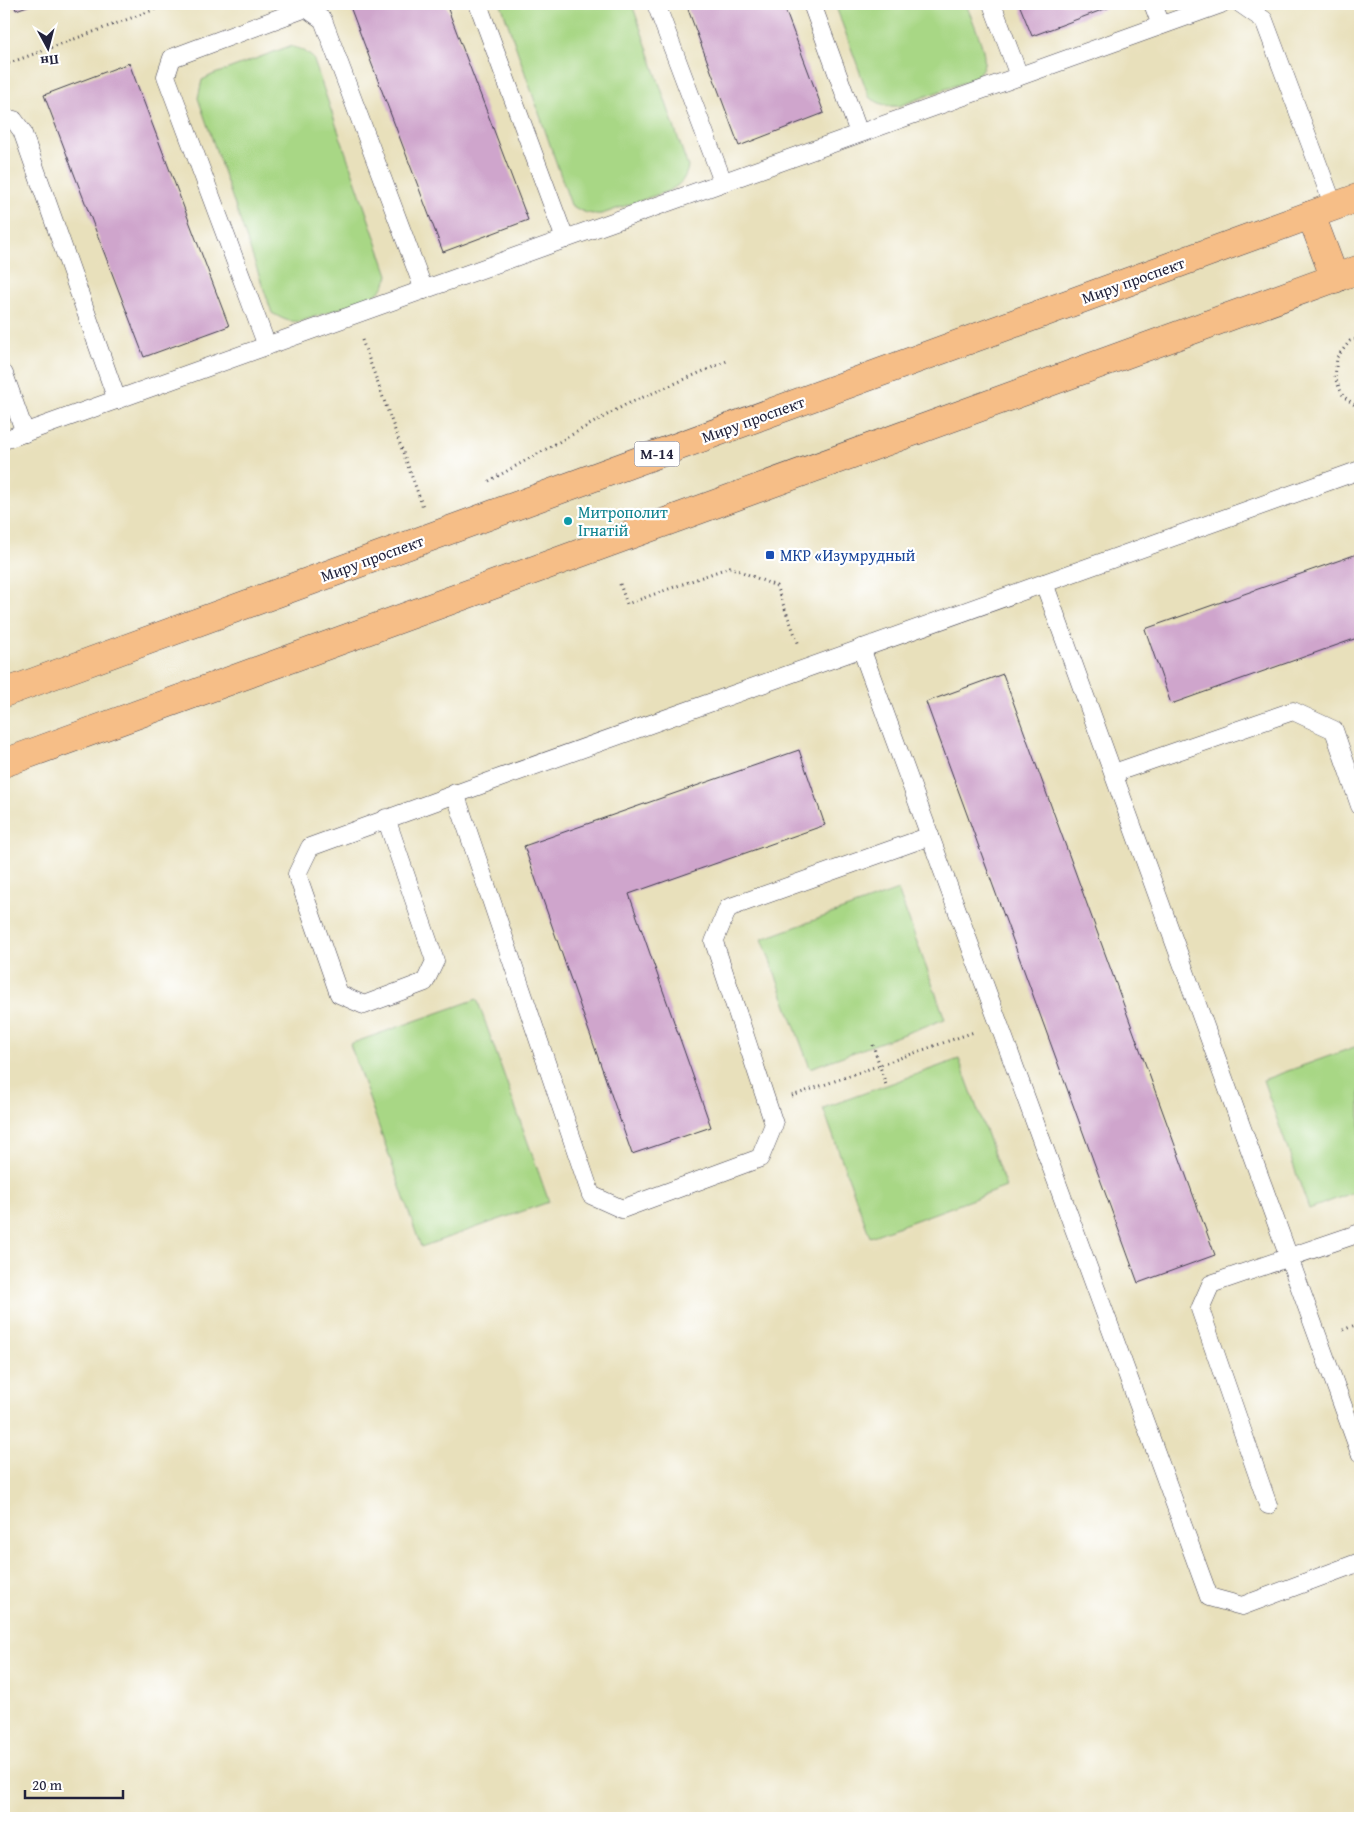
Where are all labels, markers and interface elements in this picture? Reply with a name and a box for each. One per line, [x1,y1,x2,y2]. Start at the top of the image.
north arrow [22,22,72,72]
text: Пн [39,50,60,72]
street label: Миру проспект [1078,250,1188,310]
street label: Миру проспект [698,389,808,449]
road number: М-14 [634,442,680,466]
place label: Митрополит Ігнатій [578,500,668,542]
marker: Митрополит Ігнатій [562,515,574,527]
street label: Миру проспект [317,528,427,588]
place label: МКР «Изумрудный [780,543,916,567]
marker: МКР «Изумрудный [764,549,776,561]
scale bar [25,1767,122,1799]
text: 20 m [32,1774,63,1795]

